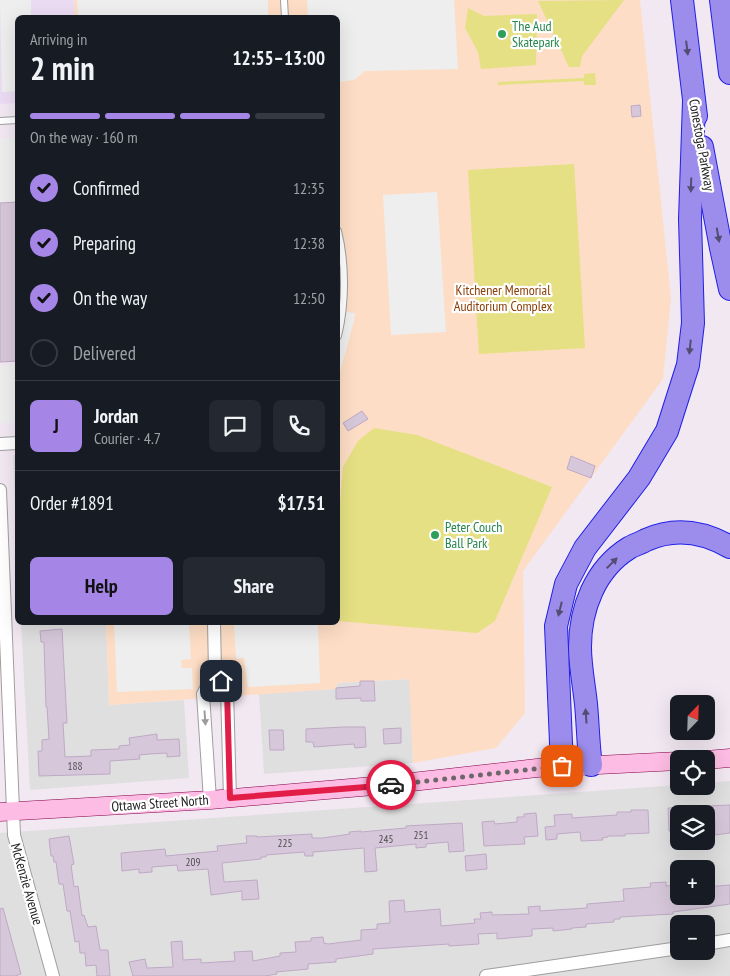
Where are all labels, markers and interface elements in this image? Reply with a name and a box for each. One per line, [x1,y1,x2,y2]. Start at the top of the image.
place label: The Aud Skatepark [512,17,560,51]
marker: The Aud Skatepark [496,28,508,40]
text: Arriving in [30,29,87,49]
one-way arrow [684,41,692,57]
text: 12:55–13:00 [232,46,325,70]
text: 2 min [30,47,95,89]
street label: Conestoga Parkway [685,98,719,193]
text: On the way · 160 m [30,127,138,147]
icon: check [30,174,58,202]
text: Confirmed [73,176,140,200]
one-way arrow [687,177,695,193]
text: 12:35 [293,178,325,198]
one-way arrow [715,228,723,244]
icon: check [30,229,58,257]
text: Preparing [73,231,136,255]
text: 12:38 [293,233,325,253]
park label: Kitchener Memorial Auditorium Complex [454,281,552,315]
icon: check [30,284,58,312]
text: On the way [73,286,147,310]
text: 12:50 [293,288,325,308]
one-way arrow [686,340,694,356]
text: Delivered [73,341,136,365]
button: chat [209,400,261,452]
button: phone [273,400,325,452]
text: Jordan [94,404,138,428]
text: J [53,414,59,438]
text: Courier · 4.7 [94,428,161,448]
text: Order #1891 [30,491,114,515]
text: $17.51 [277,491,325,515]
place label: Peter Couch Ball Park [445,518,502,552]
marker: Peter Couch Ball Park [429,529,441,541]
button: Help [30,557,173,615]
button: Share [183,557,325,615]
one-way arrow [606,557,618,569]
one-way arrow [556,601,564,616]
pin [200,660,242,702]
icon: home [207,667,235,695]
north arrow [670,695,715,740]
map controls [670,695,715,960]
one-way arrow [582,708,590,724]
one-way arrow [201,710,209,726]
pin [541,745,583,787]
button: locate [670,750,715,795]
icon: bag [548,752,576,780]
house number: 188 [68,759,82,773]
courier [366,760,416,810]
icon: car [377,771,405,799]
street label: Ottawa Street North [111,791,209,815]
button: layers [670,805,715,850]
house number: 251 [414,828,428,842]
house number: 245 [379,832,393,846]
house number: 225 [278,836,292,850]
street label: McKenzie Avenue [7,841,47,927]
house number: 209 [186,855,200,869]
button: + [670,860,715,905]
button: − [670,915,715,960]

